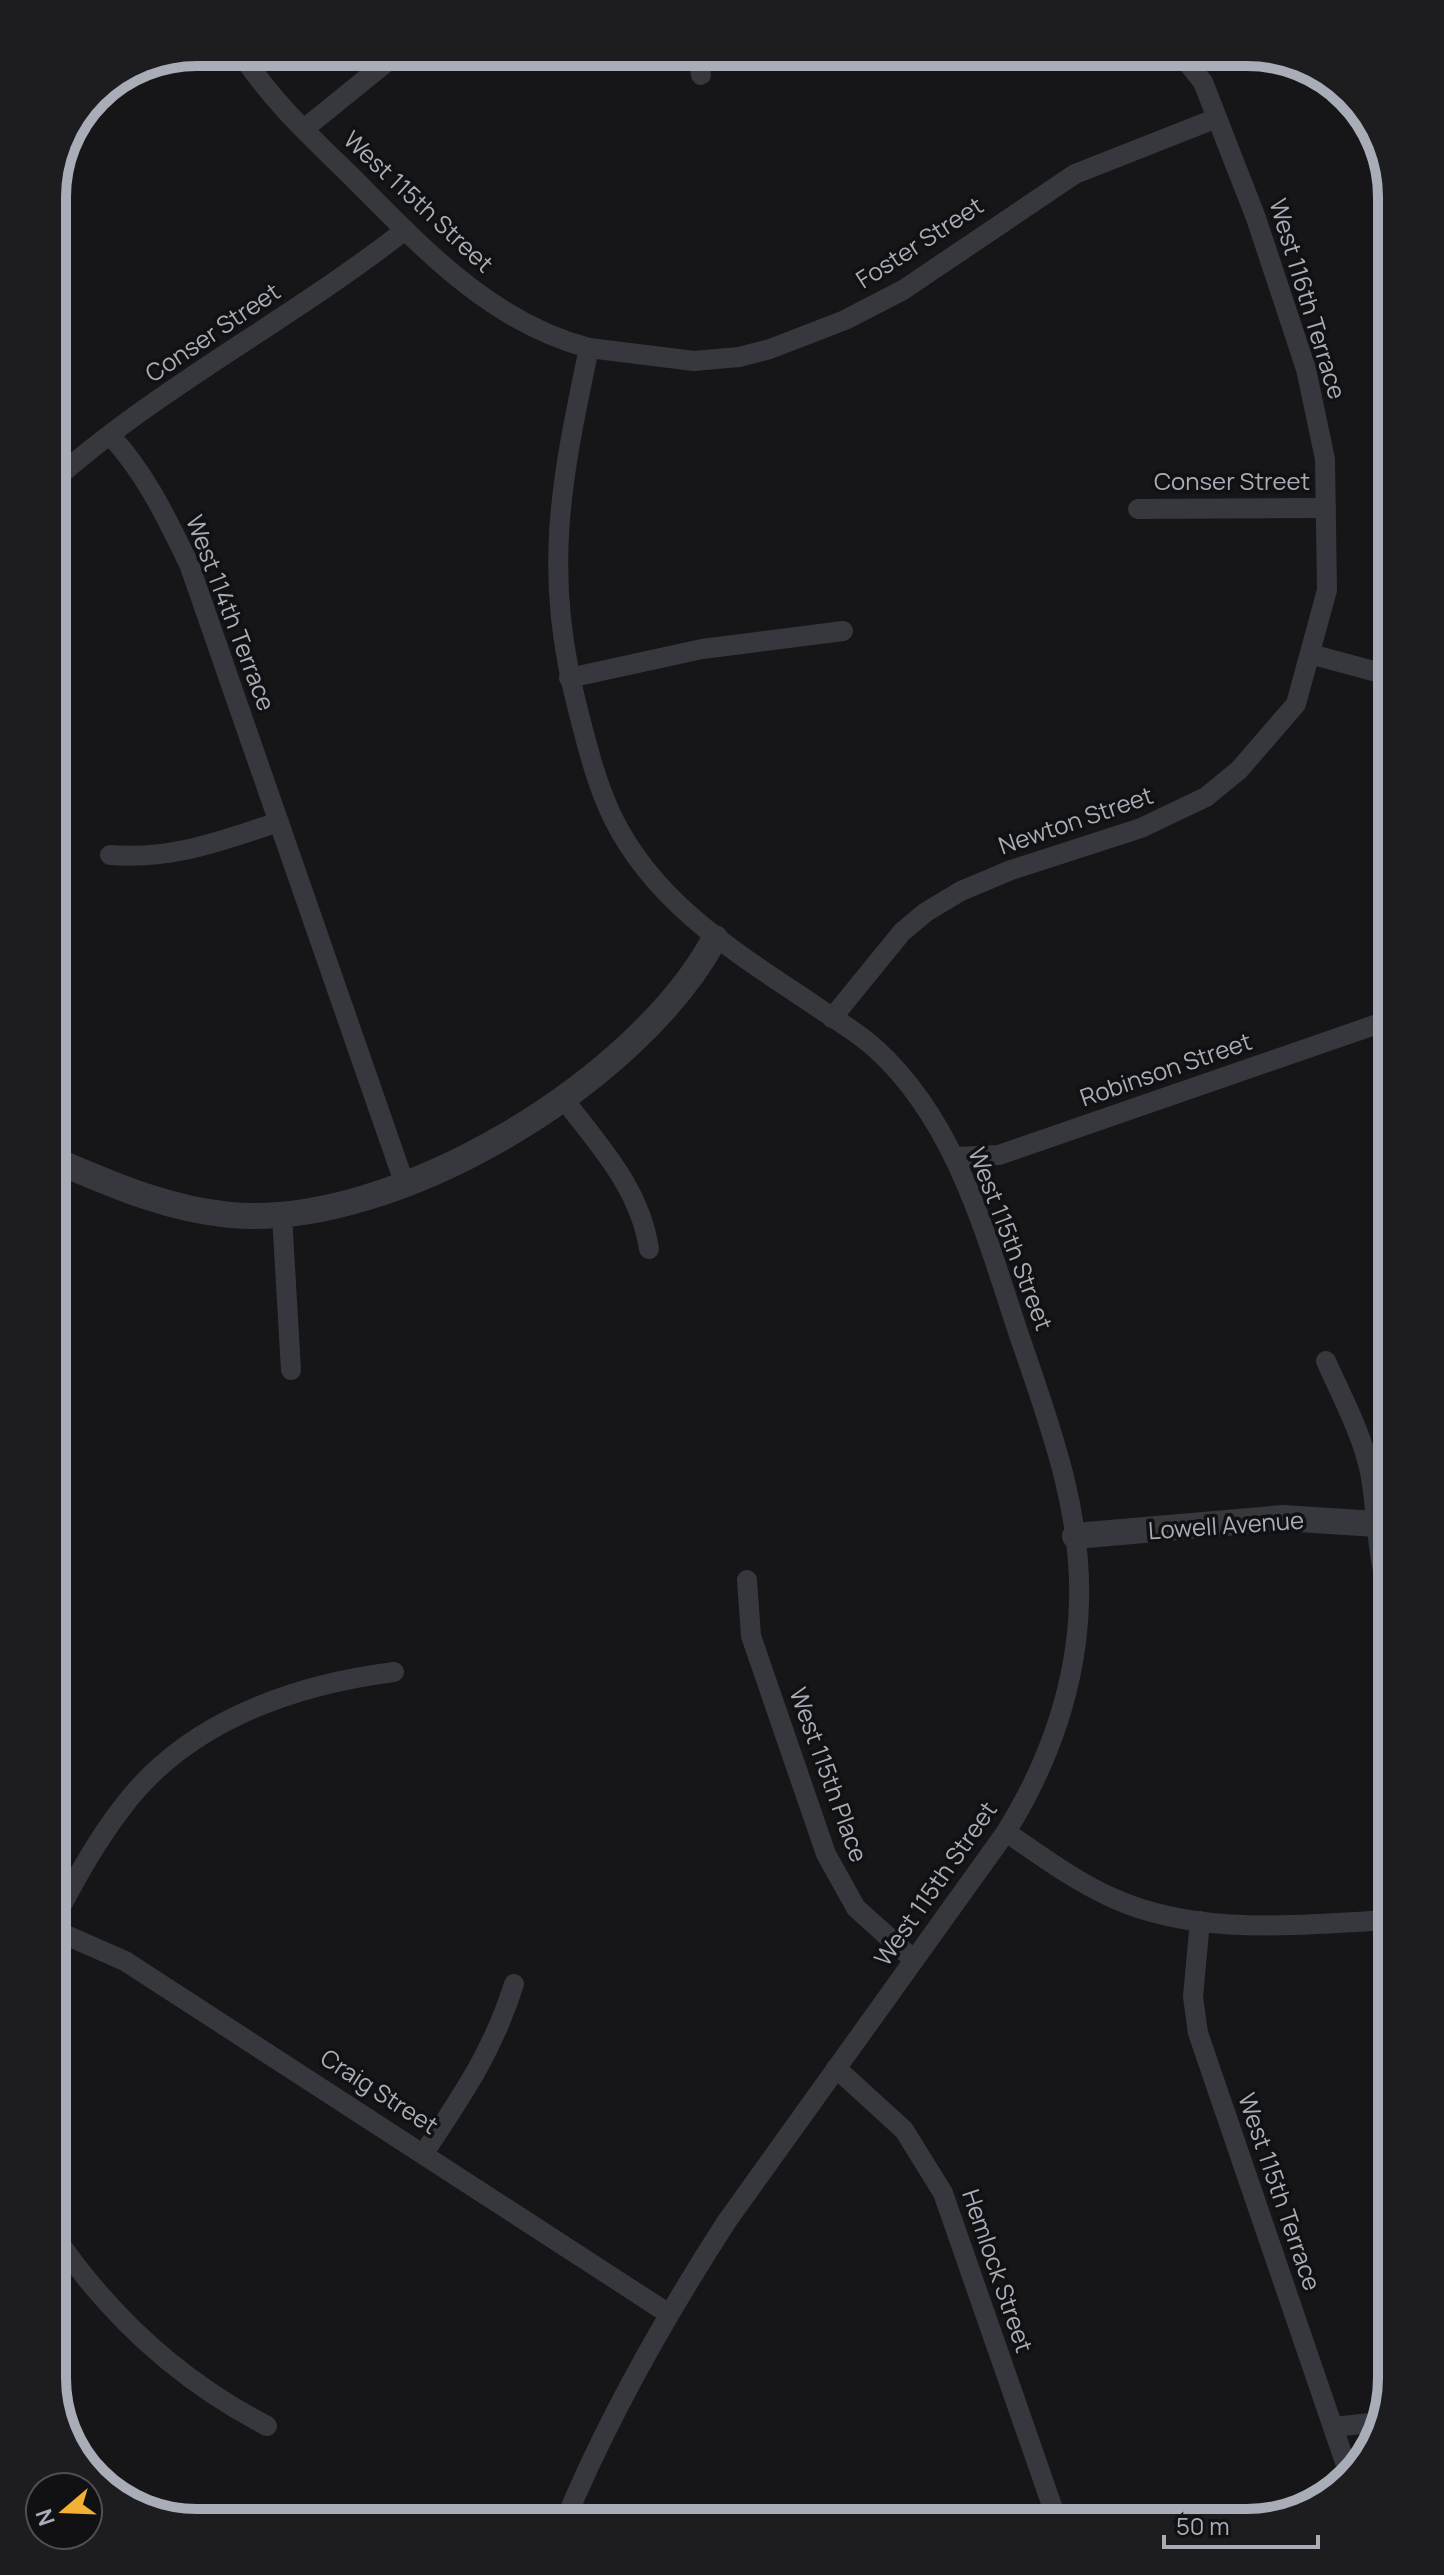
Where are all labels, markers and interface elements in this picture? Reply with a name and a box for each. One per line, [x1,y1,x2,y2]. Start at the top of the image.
street label: West 115th Street [337,123,501,279]
street label: Foster Street [849,188,989,295]
street label: West 116th Terrace [1262,194,1355,403]
street label: Conser Street [138,274,286,389]
street label: Conser Street [1154,464,1310,497]
street label: West 114th Terrace [179,510,284,715]
street label: Newton Street [994,778,1157,861]
street label: Robinson Street [1075,1024,1256,1113]
street label: West 115th Street [961,1142,1062,1335]
street label: Lowell Avenue [1147,1503,1305,1546]
street label: West 115th Place [782,1683,876,1866]
street label: West 115th Street [866,1794,1004,1972]
street label: Craig Street [315,2040,445,2141]
street label: West 115th Terrace [1231,2088,1330,2295]
street label: Hemlock Street [955,2184,1042,2357]
north arrow [24,2471,104,2551]
scale bar [1164,2499,1318,2549]
text: N [28,2505,62,2530]
text: 50 m [1176,2509,1230,2542]

